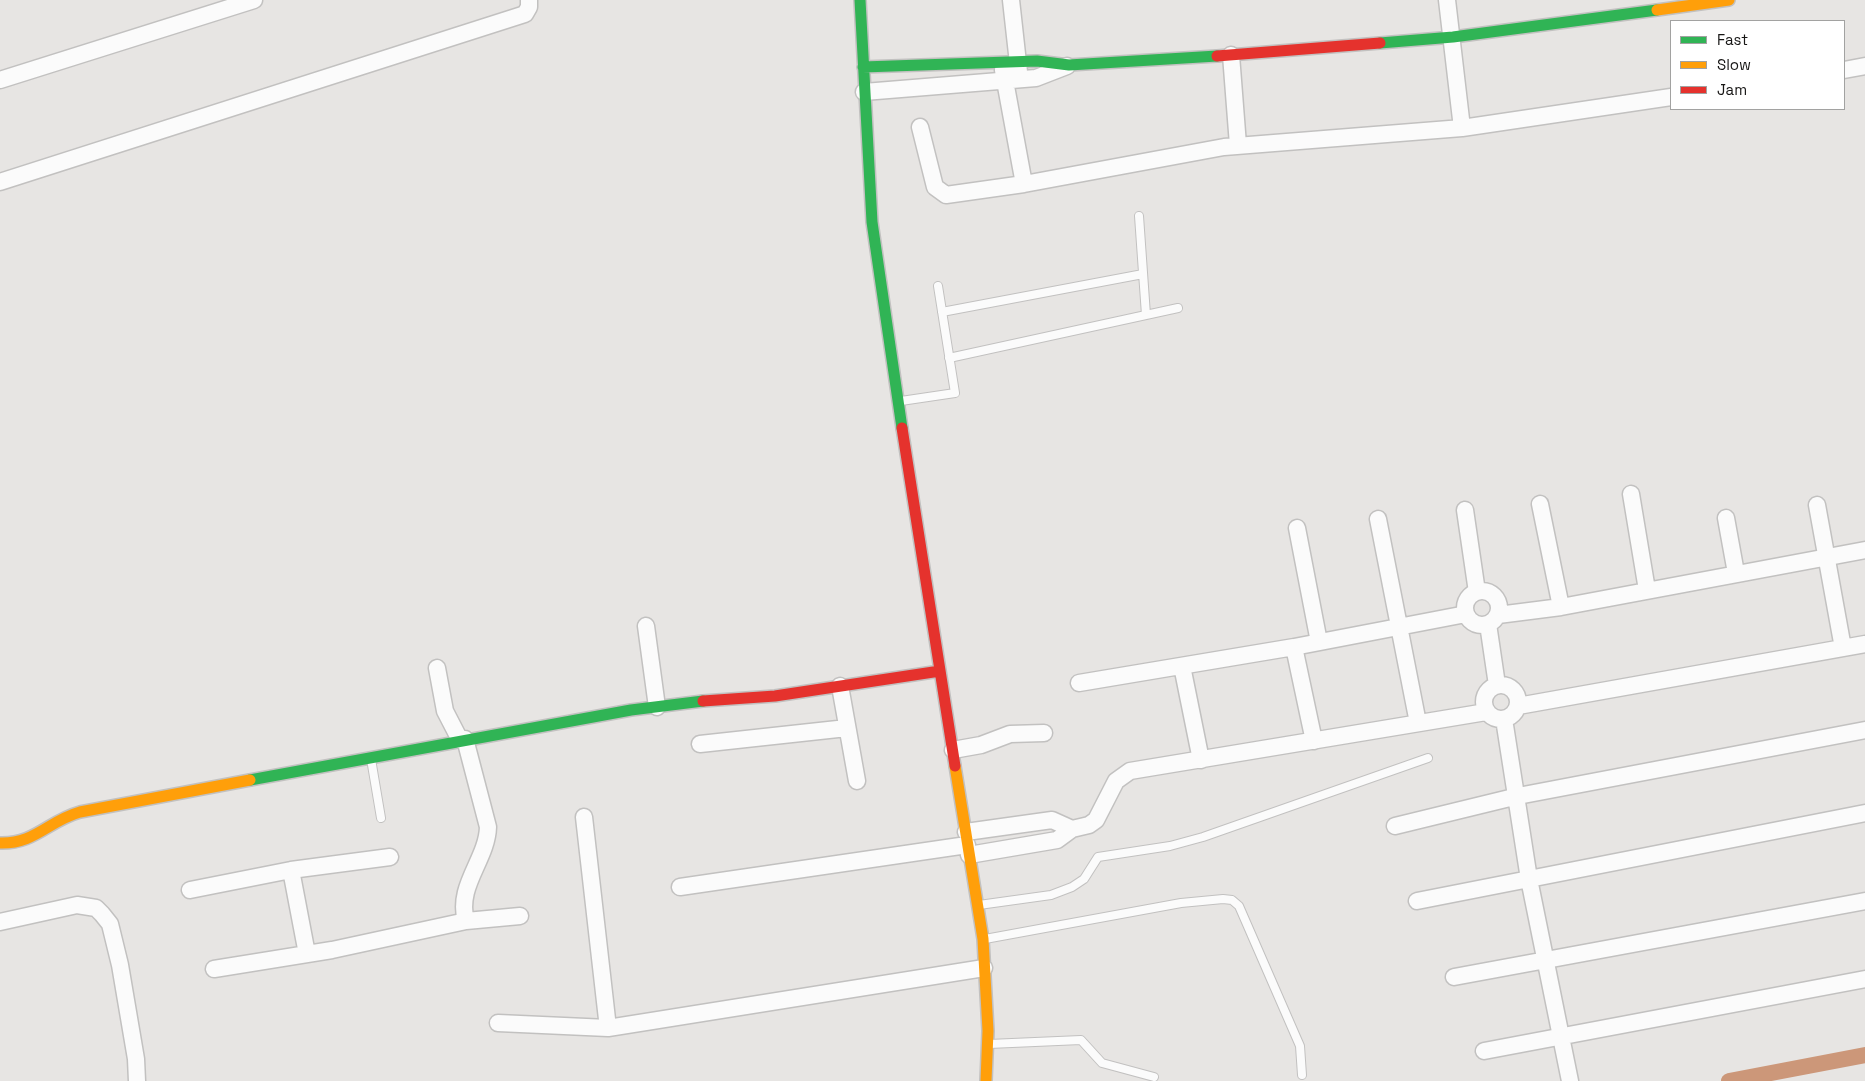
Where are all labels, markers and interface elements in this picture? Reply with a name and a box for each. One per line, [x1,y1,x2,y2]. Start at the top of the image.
legend [1670,20,1845,110]
text: Fast [1717,30,1748,49]
text: Slow [1717,55,1751,74]
text: Jam [1717,80,1747,99]

